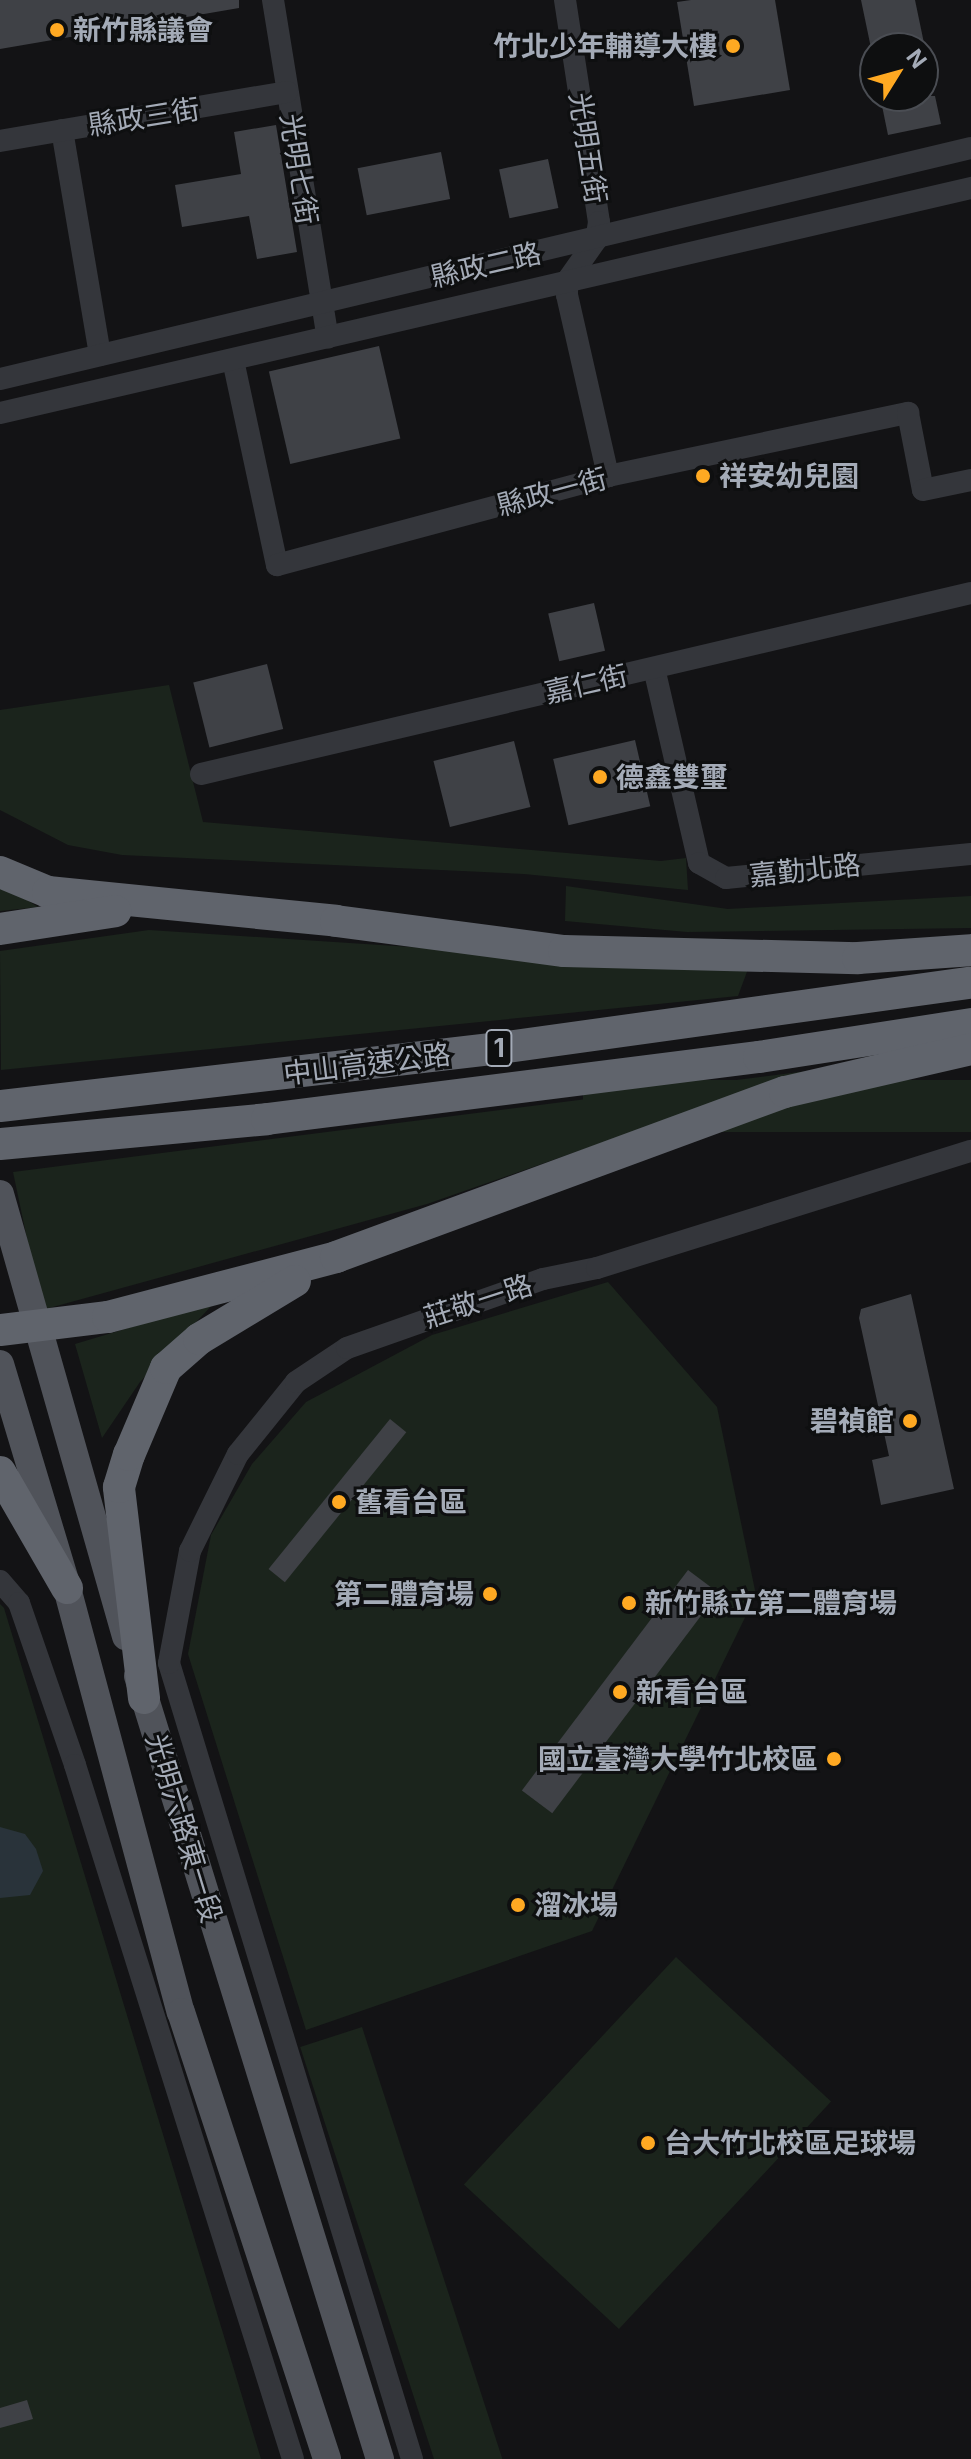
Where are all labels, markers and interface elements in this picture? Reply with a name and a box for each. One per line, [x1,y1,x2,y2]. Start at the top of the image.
place label: 新竹縣議會 [73,13,213,47]
marker: 新竹縣議會 [48,21,66,39]
place label: 竹北少年輔導大樓 [493,29,717,63]
north arrow [859,32,939,112]
marker: 竹北少年輔導大樓 [724,37,742,55]
text: N [901,44,932,73]
street label: 光明五街 [563,90,613,206]
street label: 縣政三街 [86,92,202,142]
street label: 光明七街 [274,111,324,227]
street label: 縣政二路 [428,236,544,294]
place label: 祥安幼兒園 [719,459,859,493]
street label: 縣政一街 [494,461,610,523]
marker: 祥安幼兒園 [694,467,712,485]
street label: 嘉仁街 [541,658,631,710]
place label: 德鑫雙璽 [616,760,728,794]
marker: 德鑫雙璽 [591,768,609,786]
street label: 嘉勤北路 [748,847,862,893]
road number: 1 [485,1026,513,1070]
street label: 中山高速公路 [282,1037,452,1091]
street label: 莊敬一路 [420,1268,536,1334]
place label: 碧禎館 [810,1404,894,1438]
marker: 碧禎館 [901,1412,919,1430]
place label: 舊看台區 [355,1485,467,1519]
marker: 舊看台區 [330,1493,348,1511]
place label: 第二體育場 [334,1577,474,1611]
marker: 第二體育場 [481,1585,499,1603]
place label: 新竹縣立第二體育場 [645,1586,897,1620]
marker: 新竹縣立第二體育場 [620,1594,638,1612]
place label: 新看台區 [636,1675,748,1709]
marker: 新看台區 [611,1683,629,1701]
street label: 光明六路東一段 [139,1729,229,1927]
place label: 國立臺灣大學竹北校區 [538,1742,818,1776]
marker: 國立臺灣大學竹北校區 [825,1750,843,1768]
place label: 溜冰場 [534,1888,618,1922]
marker: 溜冰場 [509,1896,527,1914]
place label: 台大竹北校區足球場 [664,2126,916,2160]
marker: 台大竹北校區足球場 [639,2134,657,2152]

